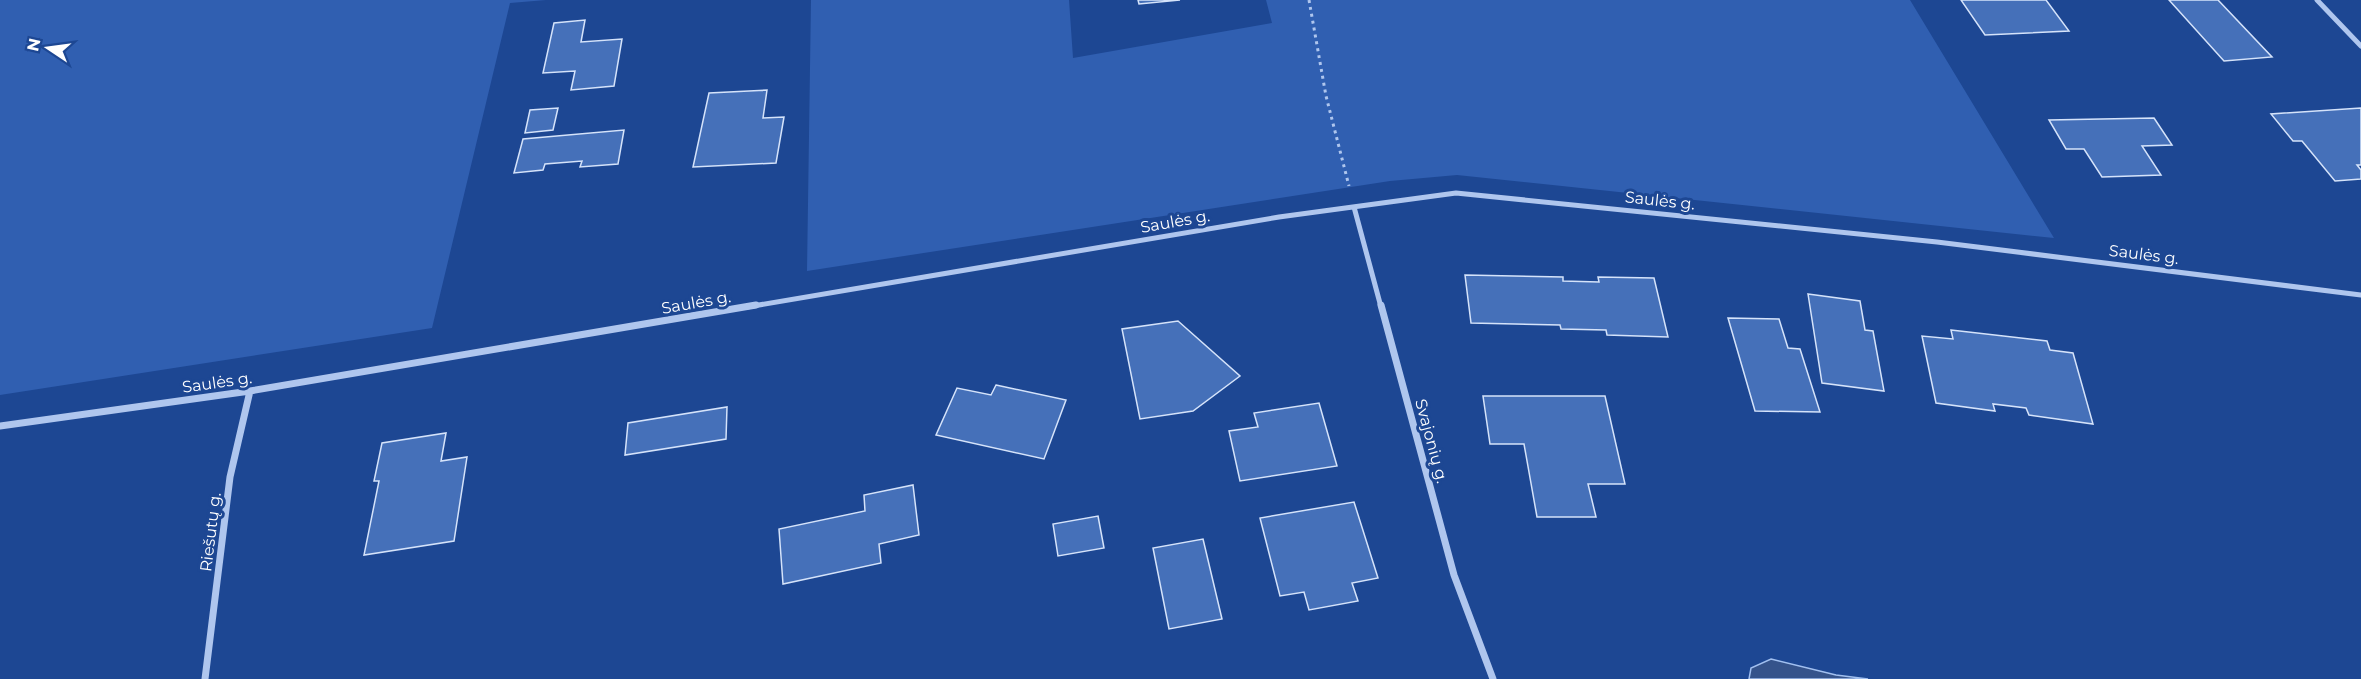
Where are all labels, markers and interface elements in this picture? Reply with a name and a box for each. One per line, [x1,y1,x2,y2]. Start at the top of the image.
north arrow [18,18,78,78]
text: N [23,36,45,53]
street label: Saulės g. [1624,187,1696,214]
street label: Saulės g. [1139,206,1211,237]
street label: Saulės g. [2108,241,2180,268]
street label: Saulės g. [660,287,732,318]
street label: Saulės g. [181,368,253,397]
street label: Svajonių g. [1411,397,1452,485]
street label: Riešutų g. [196,491,225,573]

